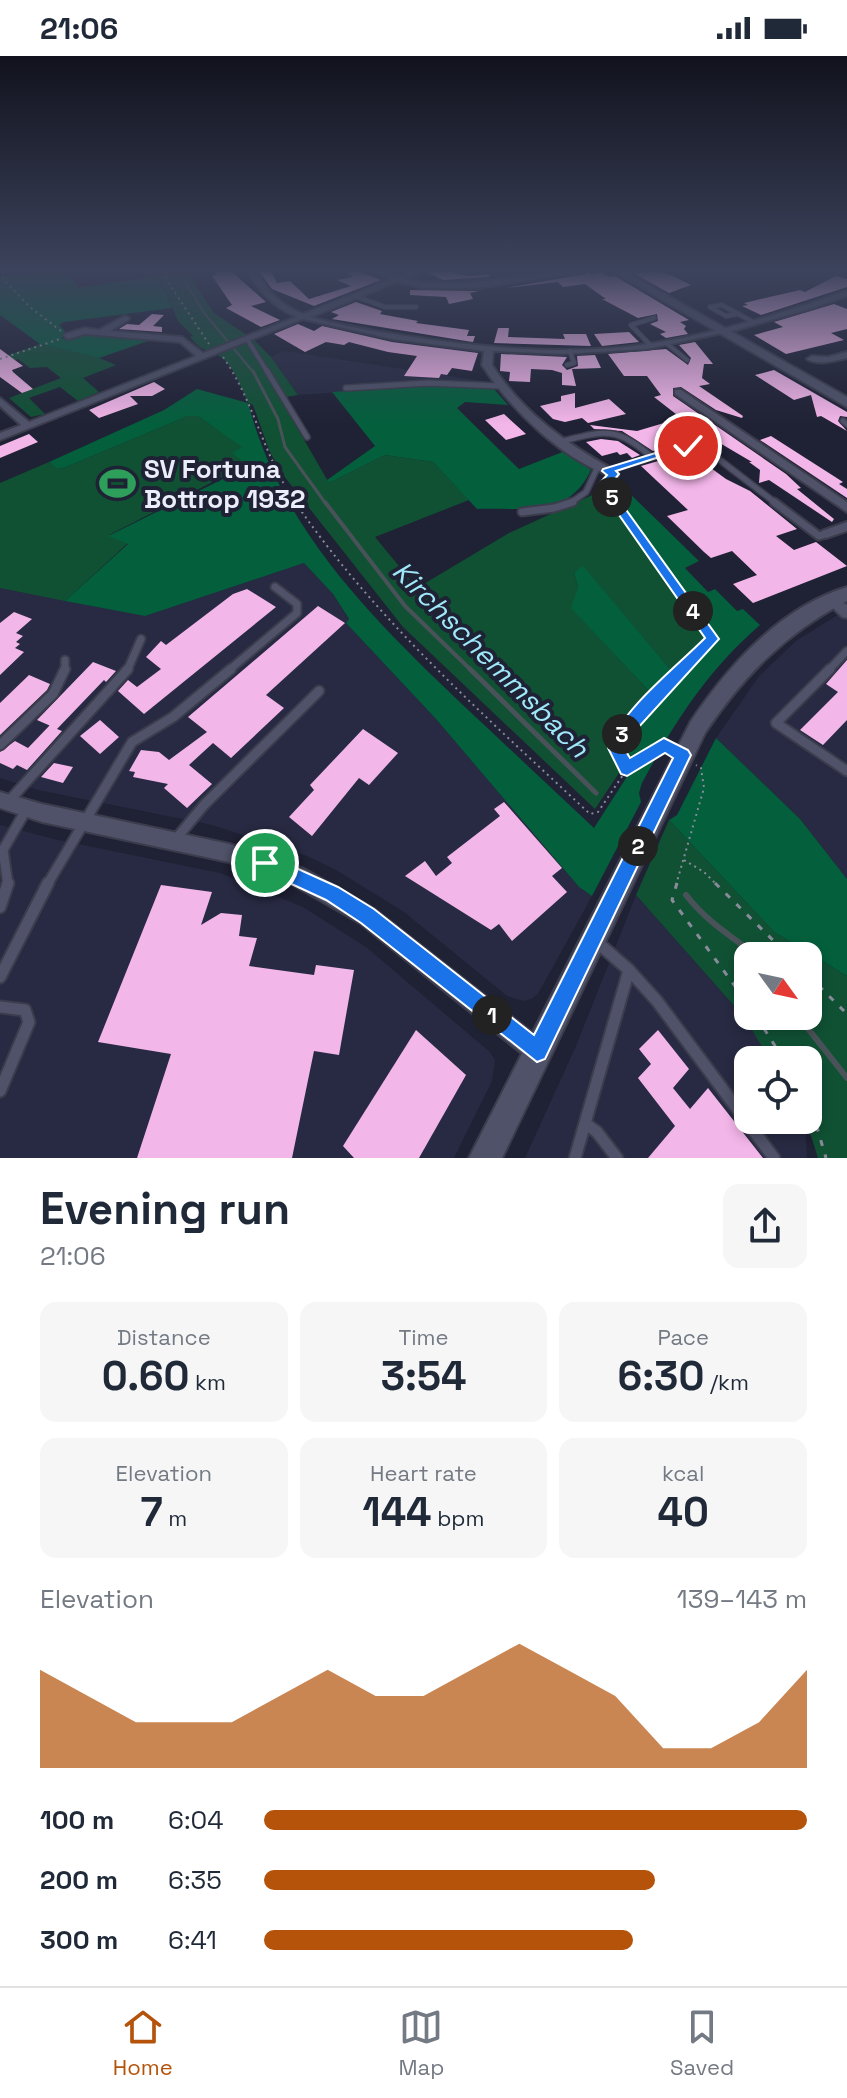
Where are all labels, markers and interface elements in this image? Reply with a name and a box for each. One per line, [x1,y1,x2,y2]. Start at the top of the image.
text: 21:06 [40,9,118,48]
pin [654,412,722,480]
icon: check [666,424,710,468]
place label: SV Fortuna Bottrop 1932 [144,452,306,516]
sports icon: SV Fortuna Bottrop 1932 [99,465,137,503]
pin: 5 [592,477,632,517]
text: 5 [605,483,619,511]
water label: Kirchschemmsbach [385,553,598,766]
pin: 4 [673,591,713,631]
text: 4 [686,597,700,625]
pin: 3 [602,714,642,754]
text: 3 [615,720,629,748]
pin: 2 [618,826,658,866]
pin [231,829,299,897]
text: 2 [631,832,645,860]
icon: arrive [243,841,287,885]
north arrow [734,942,822,1030]
map controls [734,942,822,1134]
pin: 1 [472,995,512,1035]
text: 1 [487,1001,497,1029]
button: locate [734,1046,822,1134]
text: Evening run [40,1181,290,1237]
button: share [723,1184,807,1268]
text: 21:06 [40,1239,106,1273]
text: Distance [117,1323,211,1351]
text: Time [398,1323,449,1351]
text: Pace [657,1323,709,1351]
text: 0.60 [102,1351,189,1402]
text: 3:54 [381,1351,466,1402]
text: 6:30 [617,1351,704,1402]
text: km [189,1368,226,1396]
text: /km [704,1368,749,1396]
text: Elevation [116,1459,212,1487]
text: Heart rate [370,1459,477,1487]
text: kcal [662,1459,704,1487]
text: 7 [140,1487,163,1538]
text: 144 [363,1487,432,1538]
text: 40 [657,1487,709,1538]
text: m [163,1504,187,1532]
text: bpm [432,1504,484,1532]
text: Elevation [40,1582,154,1616]
text: 139–143 m [677,1582,807,1616]
text: 100 m [40,1803,114,1837]
text: 6:04 [168,1803,223,1837]
text: 200 m [40,1863,118,1897]
text: 6:35 [168,1863,222,1897]
text: 300 m [40,1923,118,1957]
text: 6:41 [168,1923,217,1957]
tab: Home [113,2005,173,2081]
tab: Map [398,2005,444,2081]
tab: Saved [670,2005,734,2081]

